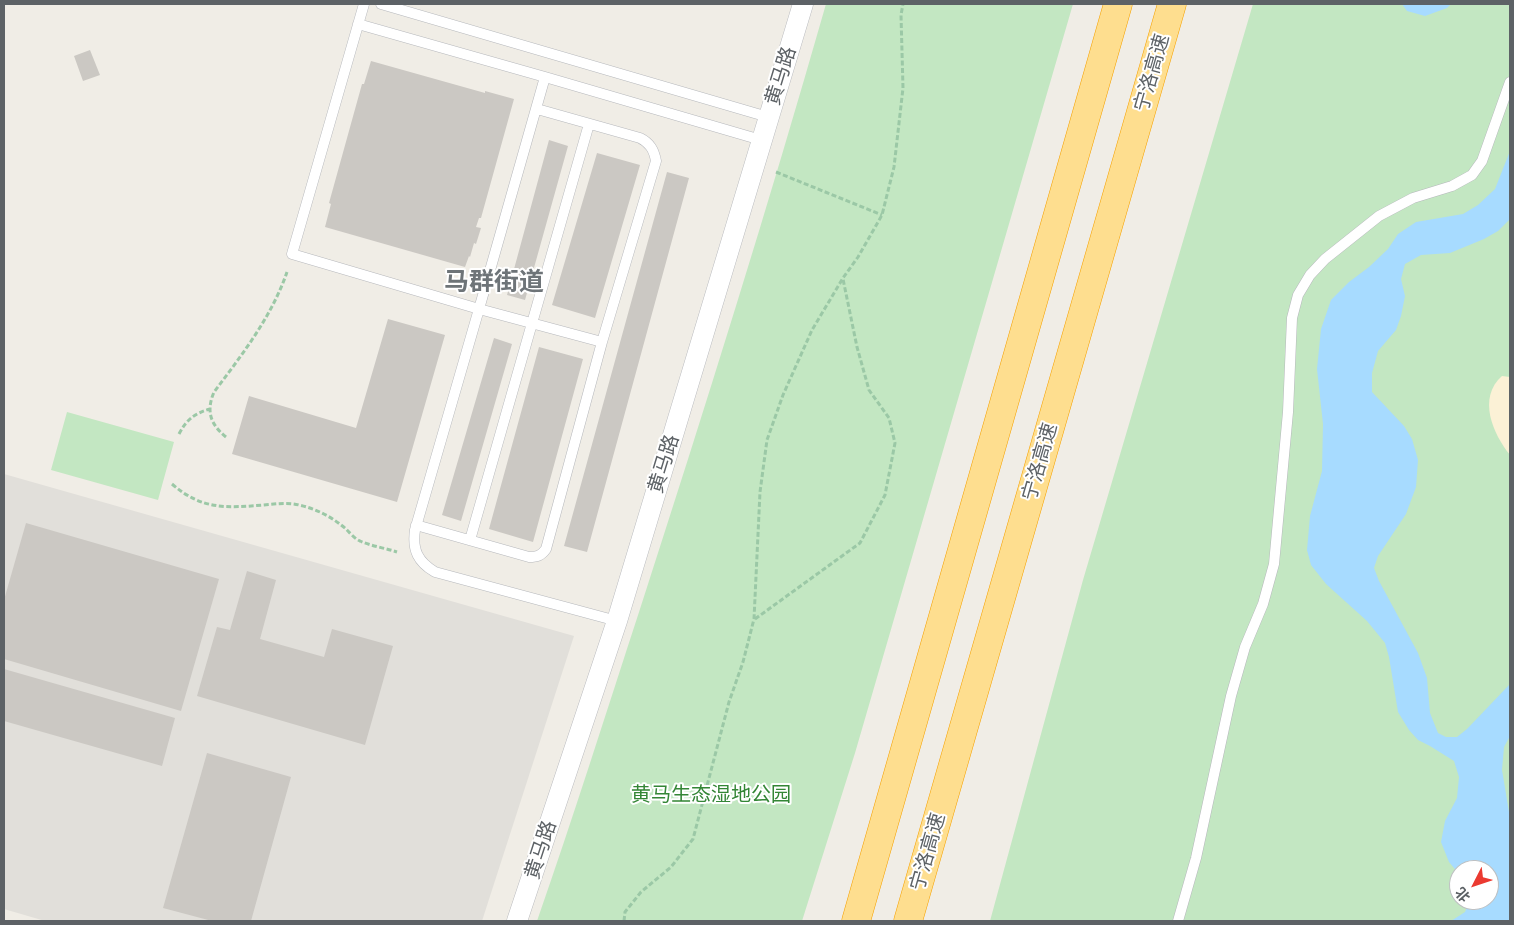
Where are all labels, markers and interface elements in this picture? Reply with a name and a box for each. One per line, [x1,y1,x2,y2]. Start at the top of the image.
street label: 宁洛高速 [1129,31,1175,115]
street label: 黄马路 [761,44,801,108]
district label: 马群街道 [444,267,544,297]
street label: 宁洛高速 [1017,420,1063,504]
street label: 黄马路 [644,432,684,496]
park label: 黄马生态湿地公园 [631,783,791,807]
street label: 宁洛高速 [905,810,951,894]
street label: 黄马路 [520,818,562,882]
north arrow [1449,860,1499,910]
text: 北 [1454,884,1473,904]

